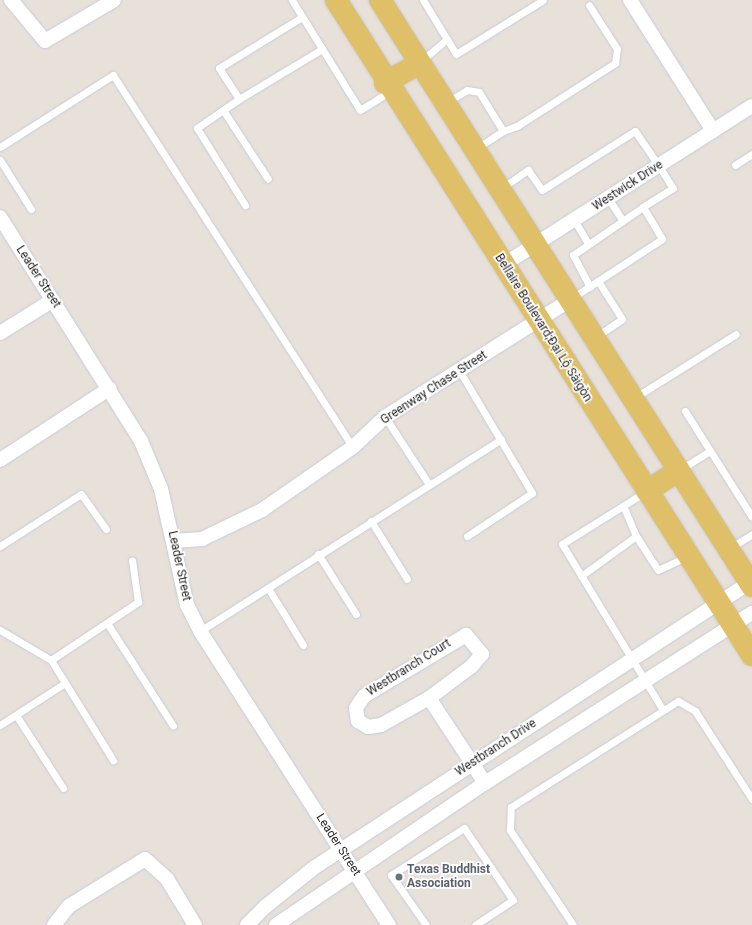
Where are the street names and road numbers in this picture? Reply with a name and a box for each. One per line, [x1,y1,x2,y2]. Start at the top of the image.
street label: Westwick Drive [590,158,666,214]
street label: Leader Street [13,243,63,311]
street label: Bellaire Boulevard;Đại Lộ Sàigòn [491,251,595,405]
street label: Greenway Chase Street [378,348,490,428]
street label: Leader Street [165,530,193,602]
street label: Westbranch Court [364,636,454,700]
street label: Westbranch Drive [453,717,539,779]
street label: Leader Street [313,811,363,879]

